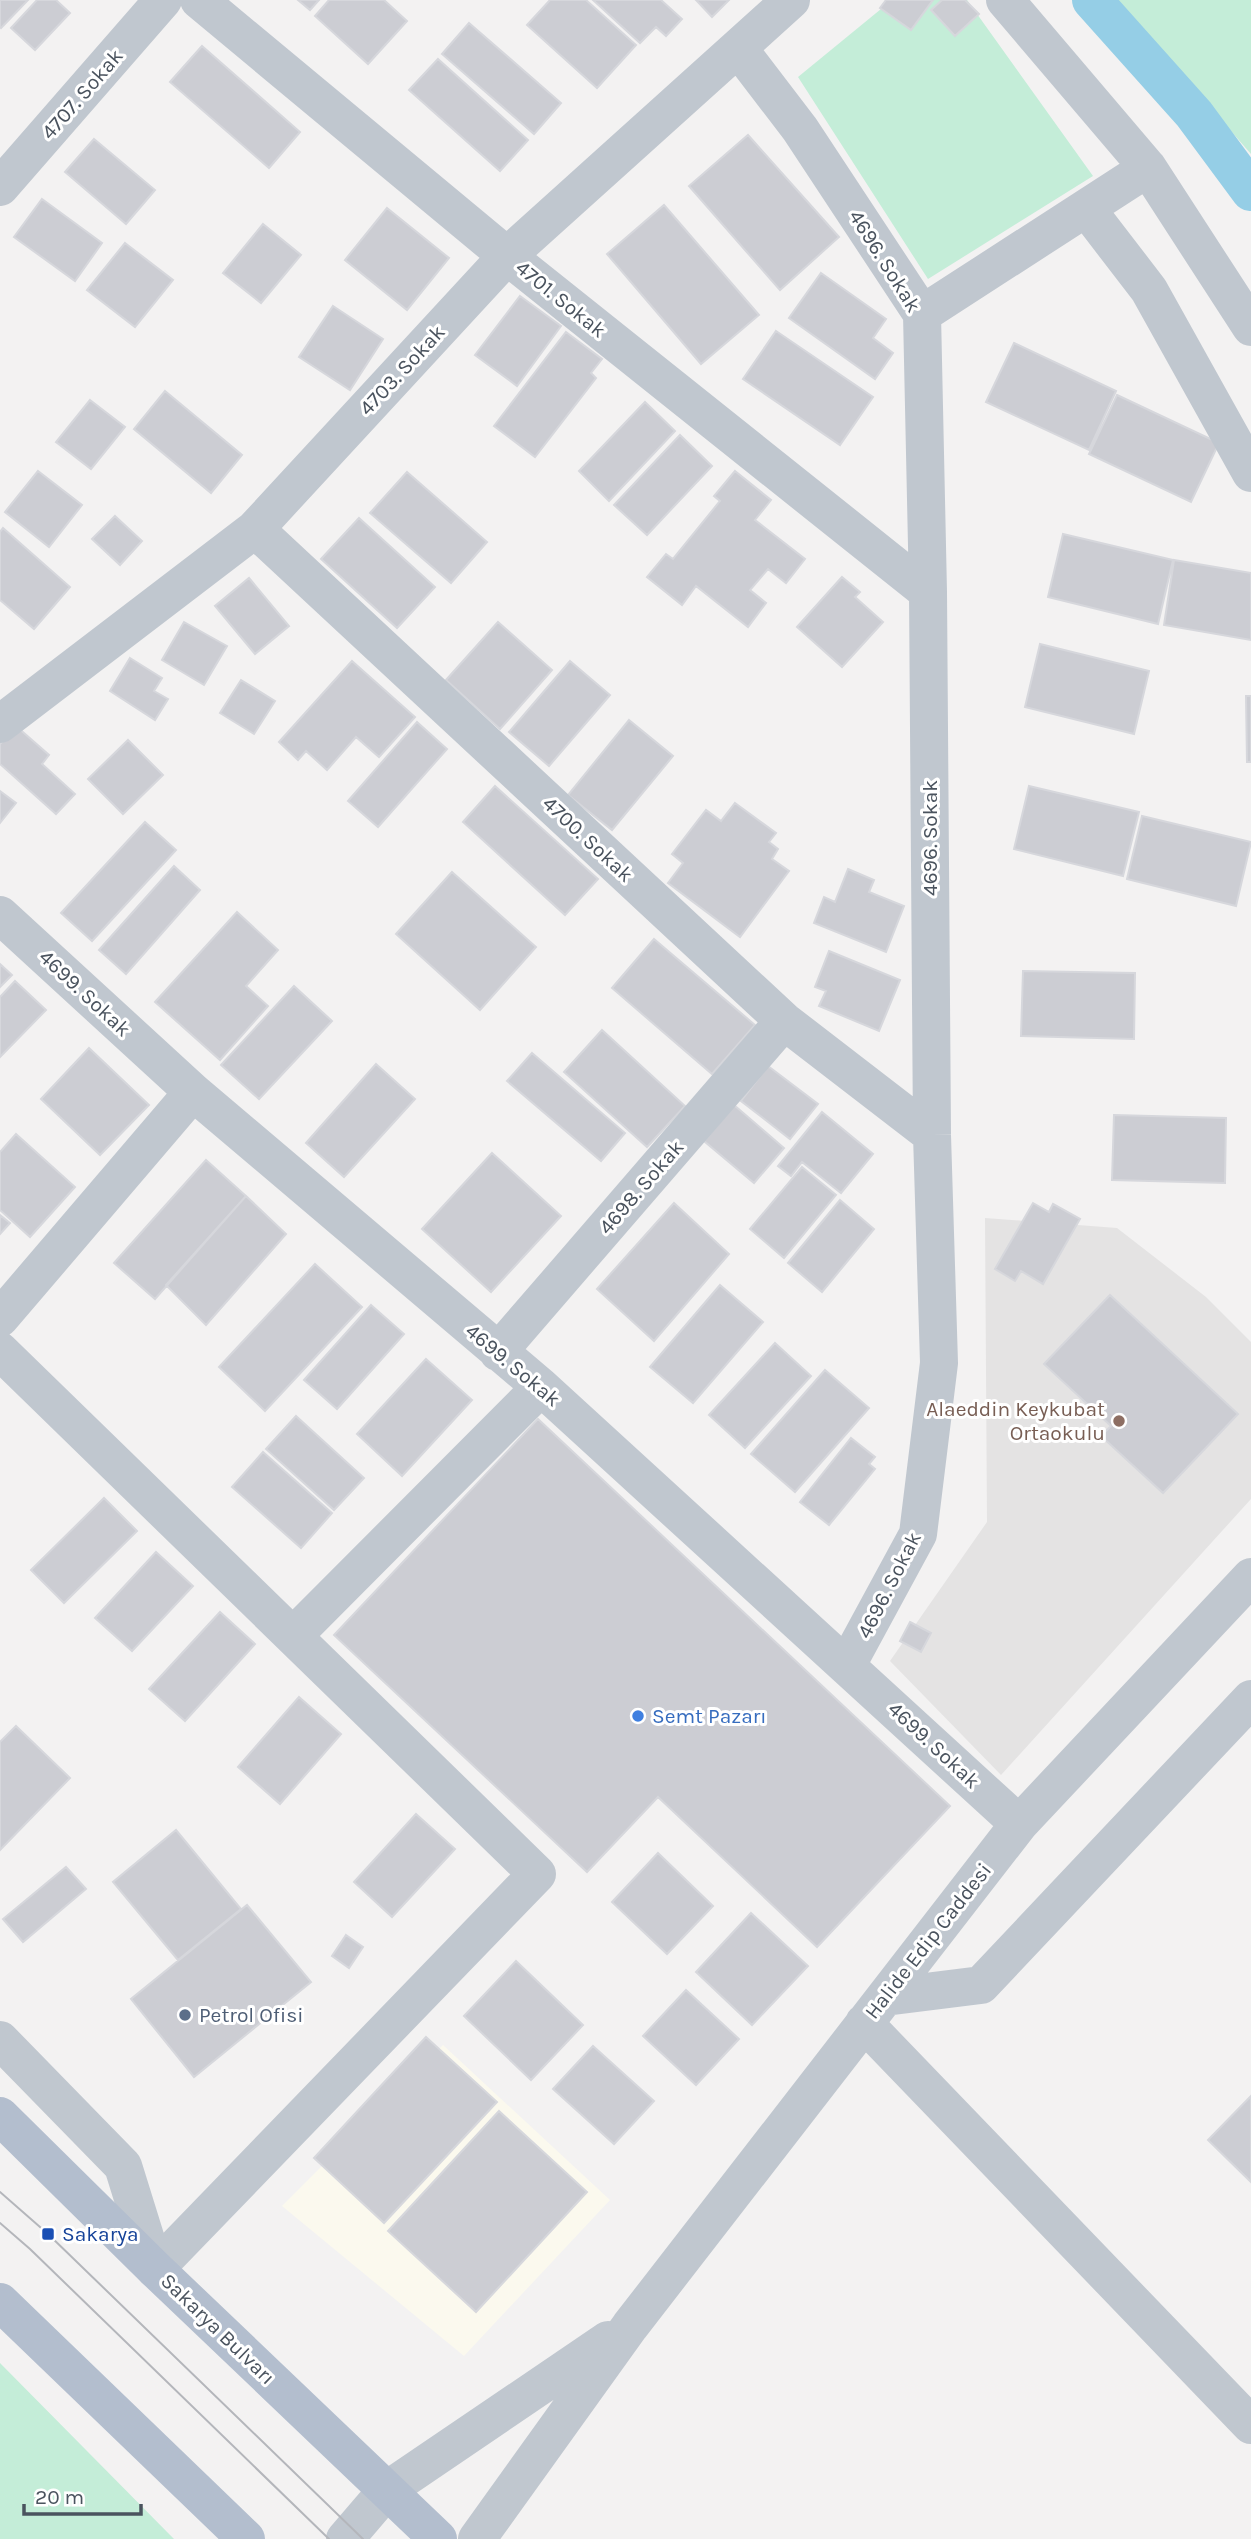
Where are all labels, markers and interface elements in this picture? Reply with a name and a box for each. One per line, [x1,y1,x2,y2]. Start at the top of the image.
street label: 4707. Sokak [36,44,128,144]
street label: 4696. Sokak [844,205,926,317]
street label: 4701. Sokak [511,255,611,343]
street label: 4703. Sokak [354,320,450,420]
street label: 4696. Sokak [918,780,942,896]
street label: 4700. Sokak [538,791,638,887]
street label: 4699. Sokak [34,945,136,1042]
street label: 4698. Sokak [594,1135,689,1239]
street label: 4699. Sokak [461,1318,565,1412]
place label: Alaeddin Keykubat Ortaokulu [926,1397,1105,1445]
marker: Alaeddin Keykubat Ortaokulu [1111,1413,1127,1429]
street label: 4696. Sokak [852,1528,926,1642]
street label: 4699. Sokak [883,1697,985,1794]
place label: Semt Pazarı [652,1704,767,1728]
marker: Semt Pazarı [630,1708,646,1724]
street label: Halide Edip Caddesi [860,1858,996,2024]
place label: Petrol Ofisi [199,2003,304,2027]
marker: Petrol Ofisi [177,2007,193,2023]
place label: Sakarya [62,2222,139,2246]
marker: Sakarya [40,2226,56,2242]
street label: Sakarya Bulvarı [156,2269,280,2389]
scale bar [24,2472,142,2516]
text: 20 m [35,2485,84,2509]

